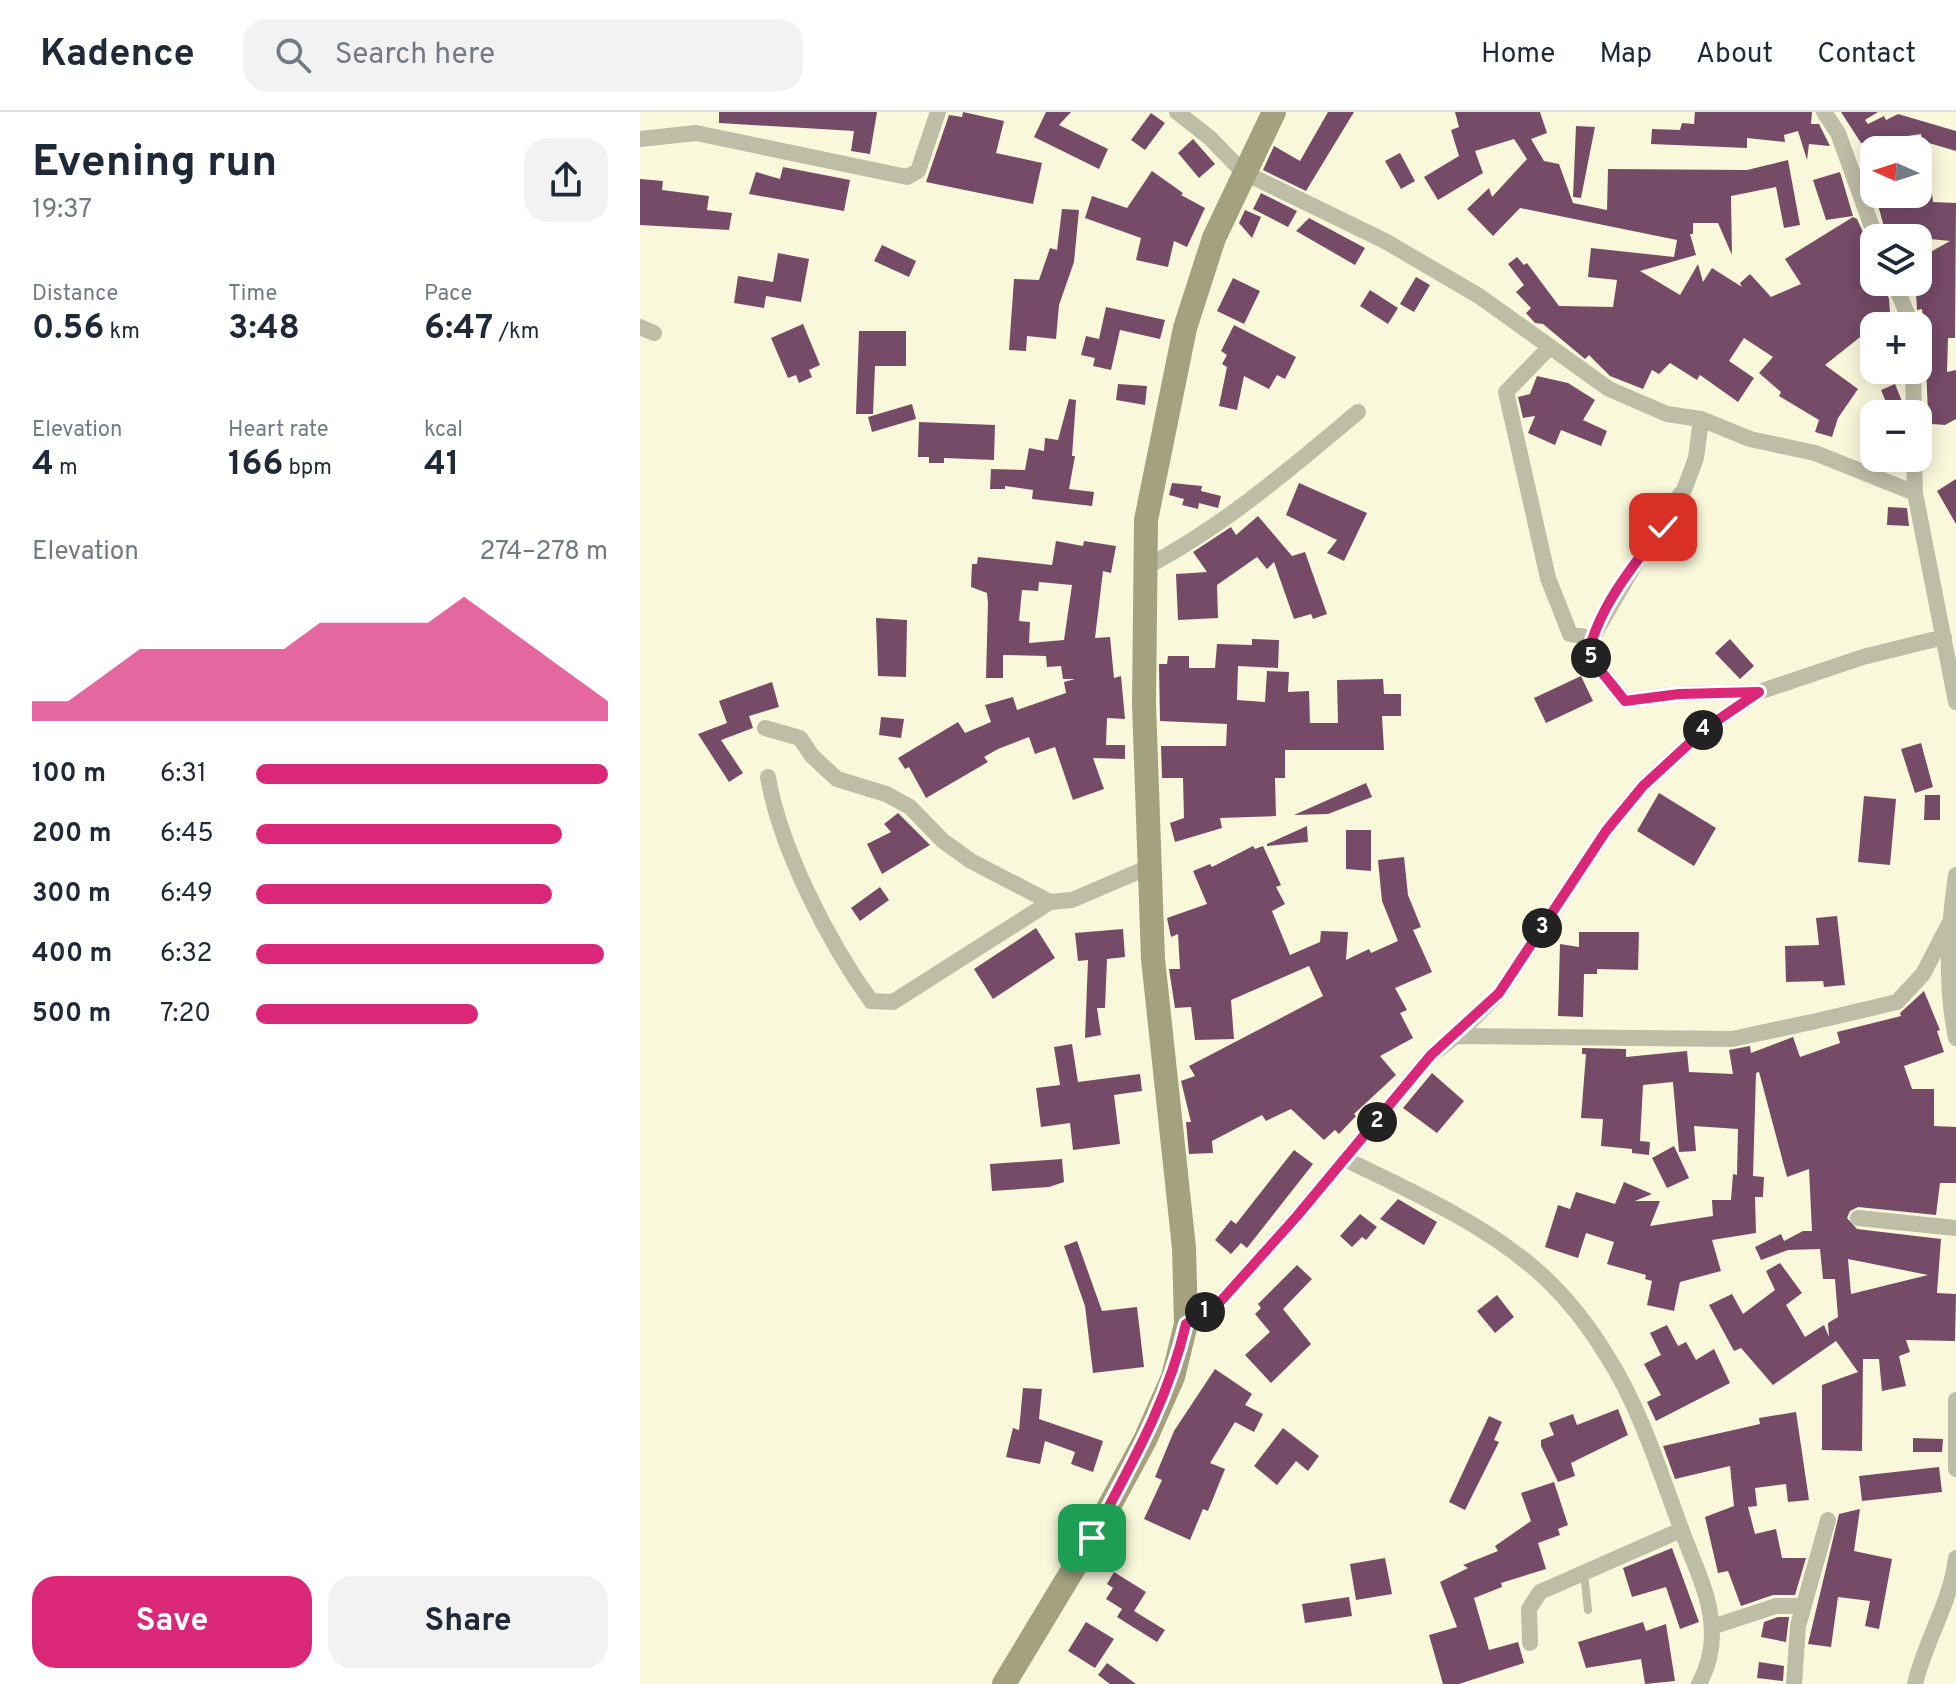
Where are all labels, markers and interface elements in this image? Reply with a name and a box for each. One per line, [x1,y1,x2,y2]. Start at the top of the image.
search box [243,19,803,91]
text: Kadence [40,31,195,80]
icon: search [271,33,315,77]
text: Search here [335,37,495,74]
text: Home [1481,37,1555,73]
text: Map [1599,37,1652,73]
text: About [1696,37,1773,73]
text: Contact [1817,37,1916,73]
text: Evening run [32,136,277,192]
north arrow [1860,136,1932,208]
map controls [1860,136,1932,472]
button: share [524,138,608,222]
text: 19:37 [32,194,92,227]
button: layers [1860,224,1932,296]
text: Distance [32,281,118,308]
text: Time [228,281,277,308]
text: Pace [424,281,472,308]
text: 0.56 [32,308,104,351]
text: 3:48 [228,308,300,351]
text: 6:47 [424,308,493,351]
button: + [1860,312,1932,384]
text: km [104,319,140,346]
text: /km [493,319,539,346]
button: − [1860,400,1932,472]
text: Elevation [32,417,122,444]
text: Heart rate [228,417,329,444]
text: kcal [424,417,463,444]
text: 4 [32,444,54,487]
text: 166 [228,444,283,487]
text: 41 [424,444,459,487]
text: m [54,455,78,482]
text: bpm [283,455,332,482]
pin [1629,493,1697,561]
icon: check [1641,505,1685,549]
text: Elevation [32,536,139,569]
text: 274–278 m [480,536,608,569]
pin: 5 [1571,638,1611,678]
text: 5 [1584,644,1598,671]
pin: 4 [1683,710,1723,750]
text: 4 [1696,716,1710,743]
text: 100 m [32,758,106,791]
text: 6:31 [160,758,207,791]
text: 200 m [32,818,111,851]
text: 6:45 [160,818,214,851]
text: 300 m [32,878,111,911]
text: 6:49 [160,878,213,911]
pin: 3 [1522,908,1562,948]
text: 3 [1535,914,1549,941]
text: 400 m [32,938,112,971]
text: 6:32 [160,938,212,971]
text: 500 m [32,998,111,1031]
text: 7:20 [160,998,211,1031]
pin: 2 [1357,1102,1397,1142]
text: 2 [1370,1108,1384,1135]
pin: 1 [1185,1292,1225,1332]
text: 1 [1201,1298,1209,1325]
pin [1058,1504,1126,1572]
icon: arrive [1070,1516,1114,1560]
button: Save [32,1576,312,1668]
button: Share [328,1576,608,1668]

